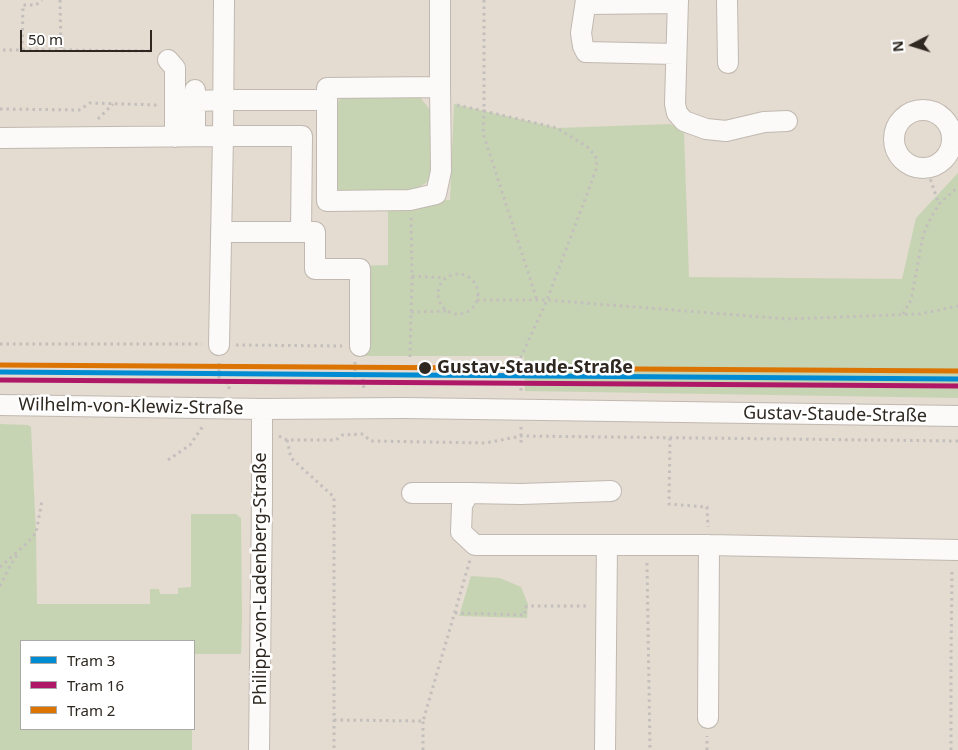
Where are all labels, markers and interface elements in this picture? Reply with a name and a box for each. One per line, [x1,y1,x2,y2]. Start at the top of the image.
scale bar [22,20,155,52]
north arrow [888,20,938,70]
text: 50 m [28,29,63,49]
text: N [888,40,908,53]
place label: Gustav-Staude-Straße [437,357,633,379]
marker: Gustav-Staude-Straße [417,360,433,376]
street label: Wilhelm-von-Klewiz-Straße [18,394,244,420]
street label: Gustav-Staude-Straße [743,403,927,427]
street label: Philipp-von-Ladenberg-Straße [250,452,272,706]
legend [20,640,195,730]
text: Tram 3 [67,650,115,670]
text: Tram 16 [67,675,124,695]
text: Tram 2 [67,700,115,720]

